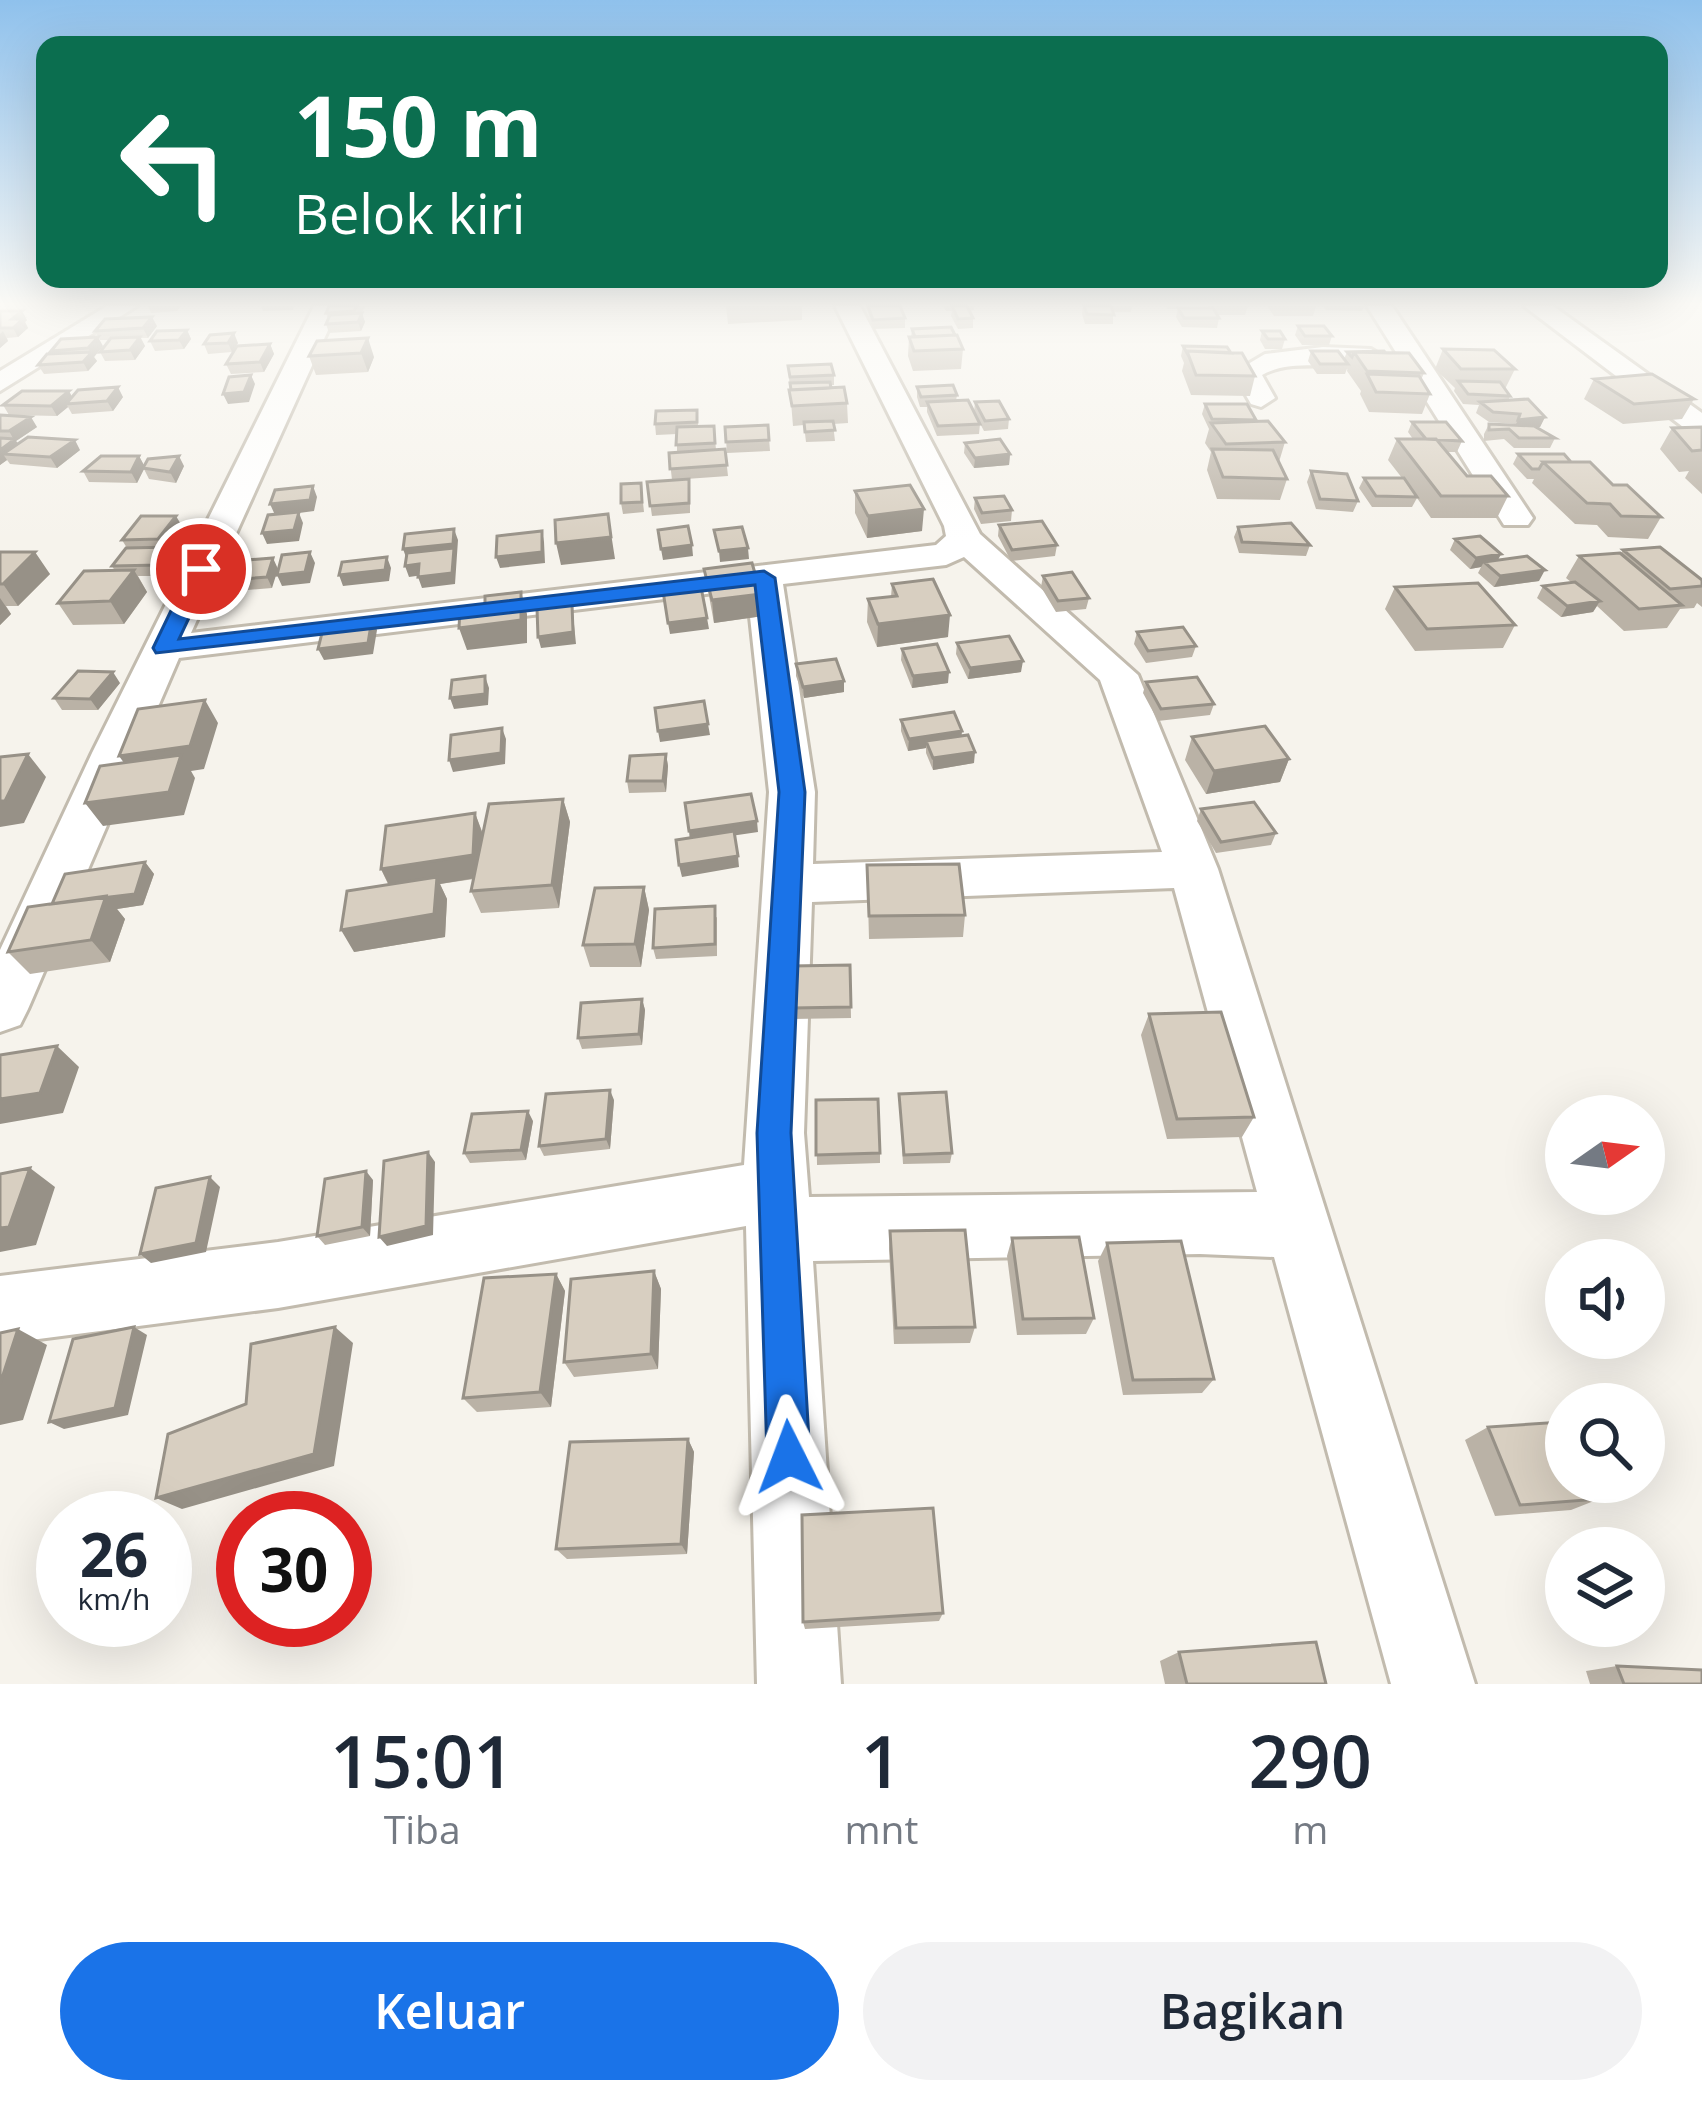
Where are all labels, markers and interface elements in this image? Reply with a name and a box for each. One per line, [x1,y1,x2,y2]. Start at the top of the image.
text: 150 m [294,67,542,182]
icon: left [96,84,252,240]
text: Belok kiri [294,176,525,250]
pin [150,518,252,620]
icon: arrive [168,536,234,602]
north arrow [1545,1095,1665,1215]
map controls [1545,1095,1665,1647]
button: sound [1545,1239,1665,1359]
button: search [1545,1383,1665,1503]
position arrow [726,1394,852,1520]
speed limit sign: 30 [216,1491,372,1647]
text: 26 [80,1513,148,1595]
button: layers [1545,1527,1665,1647]
text: km/h [78,1578,150,1619]
text: 15:01 [330,1711,514,1809]
text: 1 [861,1711,902,1809]
text: 290 [1248,1711,1372,1809]
text: Tiba [384,1802,461,1855]
text: mnt [844,1802,918,1855]
text: m [1292,1802,1328,1855]
button: Keluar [60,1942,839,2080]
button: Bagikan [863,1942,1642,2080]

